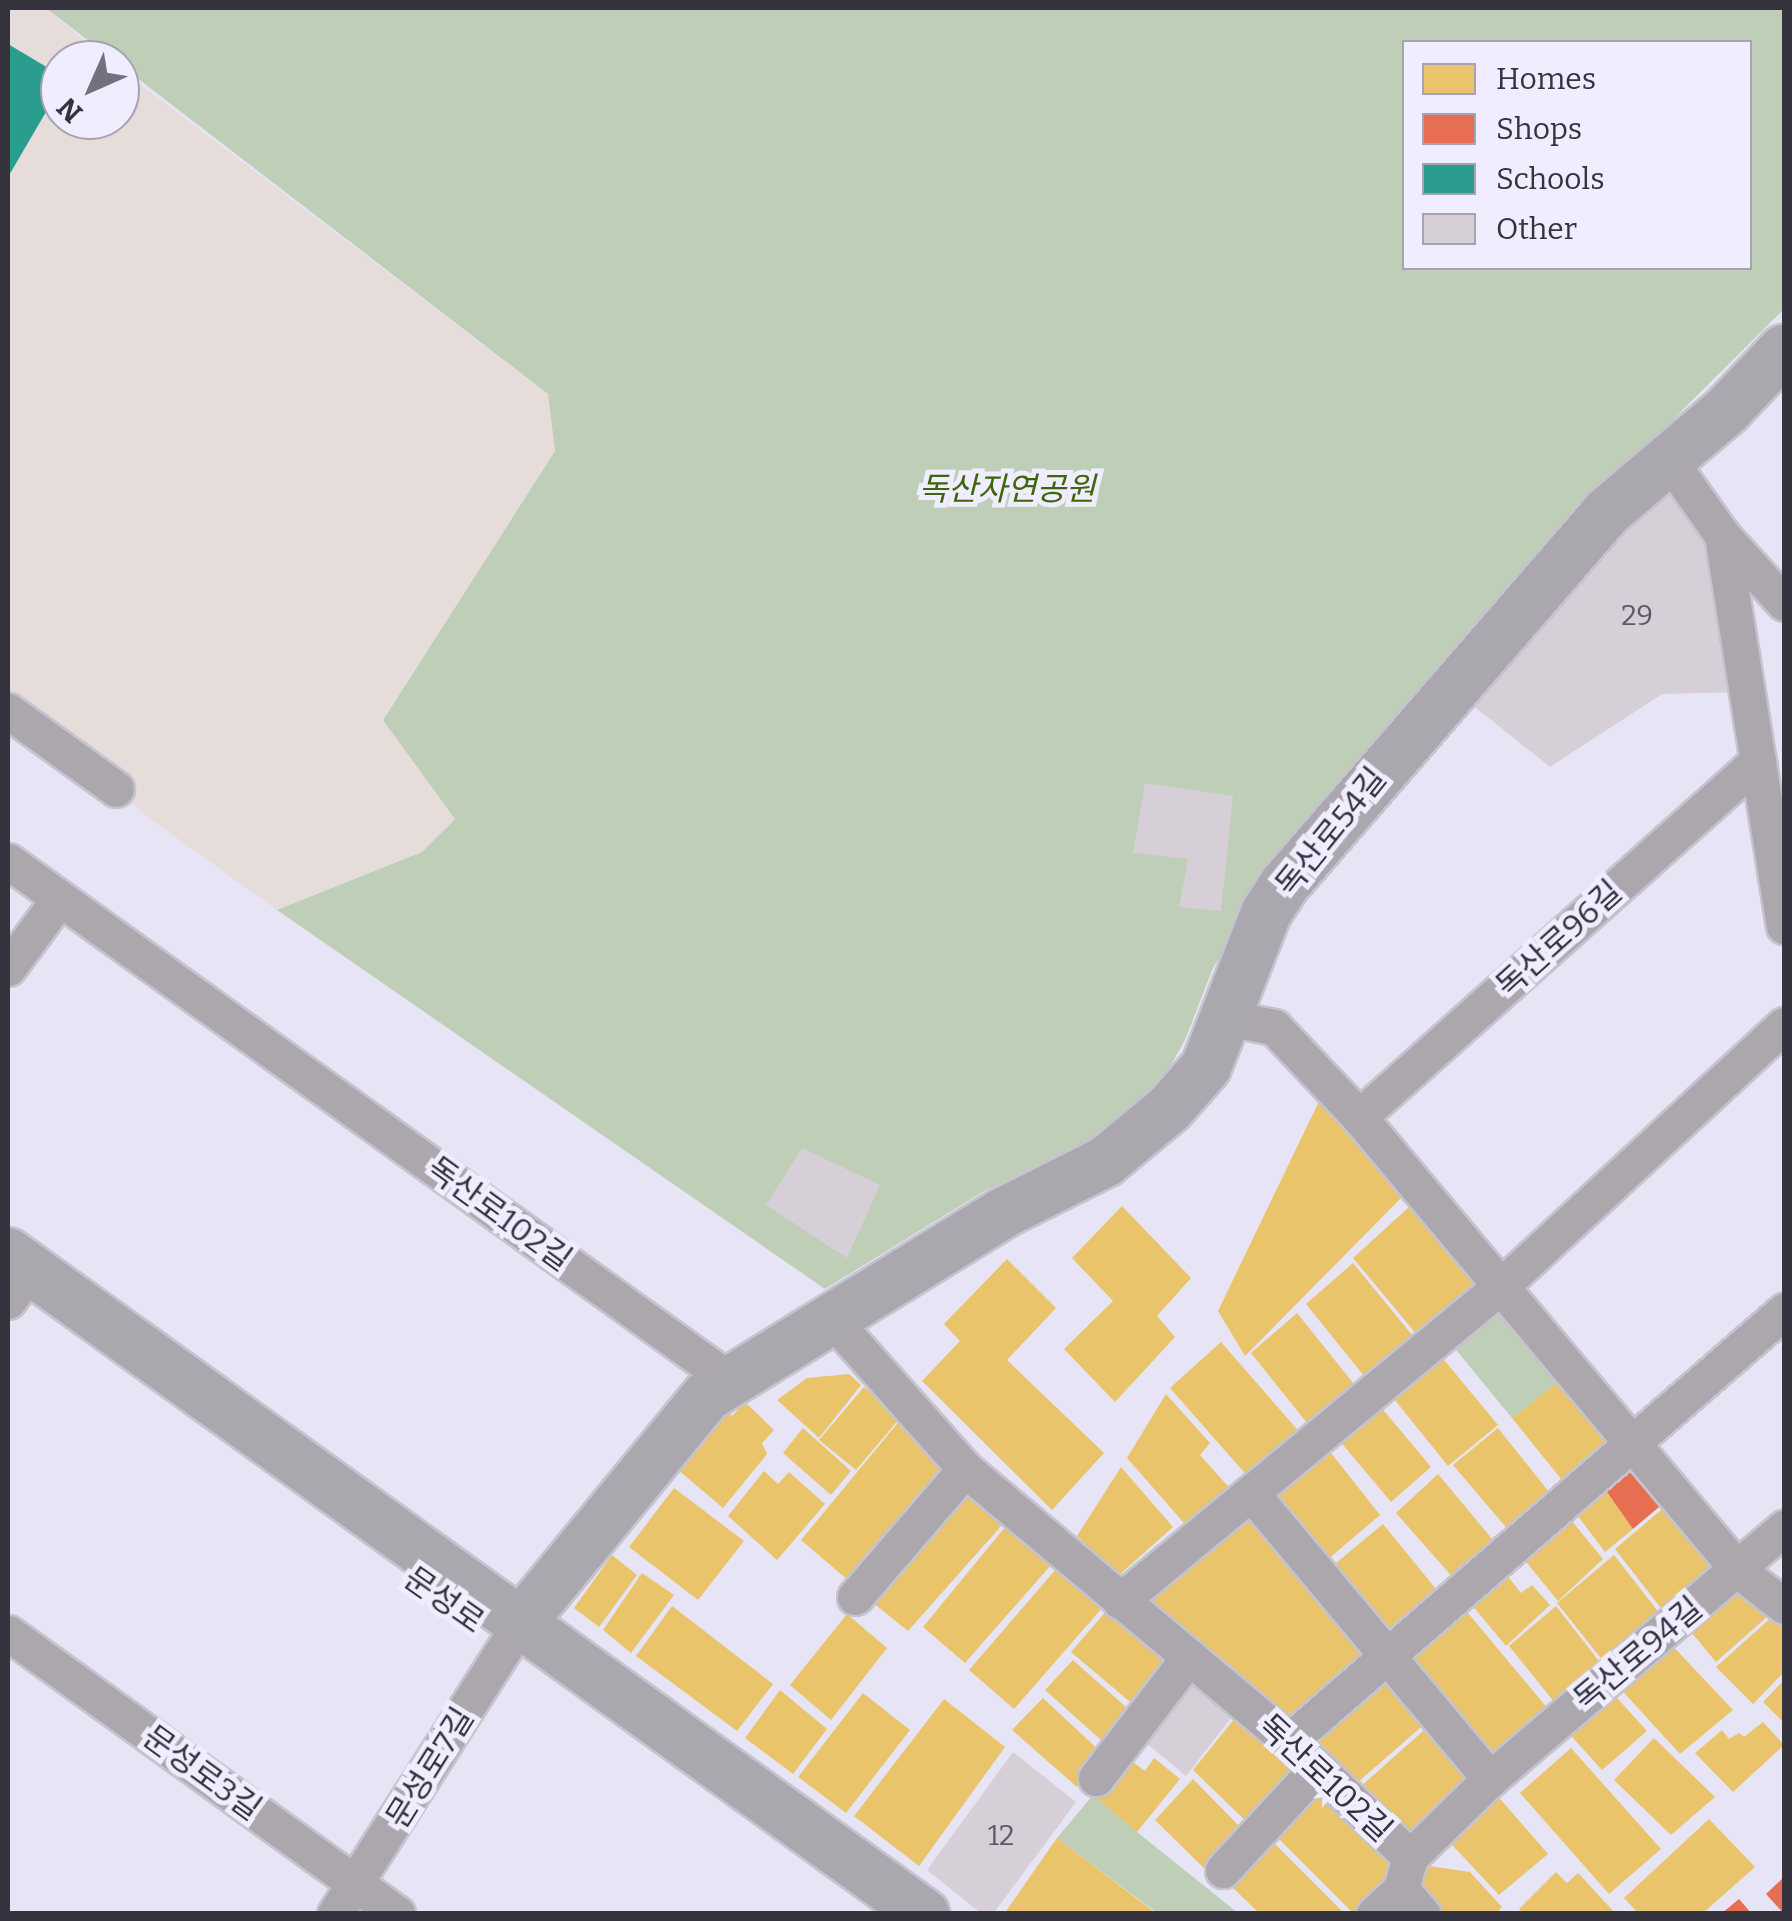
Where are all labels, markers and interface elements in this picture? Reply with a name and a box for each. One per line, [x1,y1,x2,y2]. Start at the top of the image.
north arrow [40,40,140,140]
legend [1402,40,1752,270]
text: Homes [1496,61,1596,97]
text: N [51,91,89,129]
text: Shops [1496,111,1582,147]
text: Schools [1496,161,1605,197]
text: Other [1496,211,1577,247]
park label: 독산자연공원 [919,470,1095,508]
house number: 29 [1621,599,1653,633]
street label: 독산로54길 [1268,760,1394,904]
street label: 독산로96길 [1488,873,1630,1005]
street label: 독산로102길 [419,1149,579,1279]
street label: 문성로 [397,1559,491,1641]
street label: 독산로94길 [1566,1589,1710,1719]
street label: 문성로7길 [378,1701,482,1835]
street label: 독산로102길 [1250,1706,1400,1850]
street label: 문성로3길 [136,1717,268,1829]
house number: 12 [988,1819,1014,1853]

